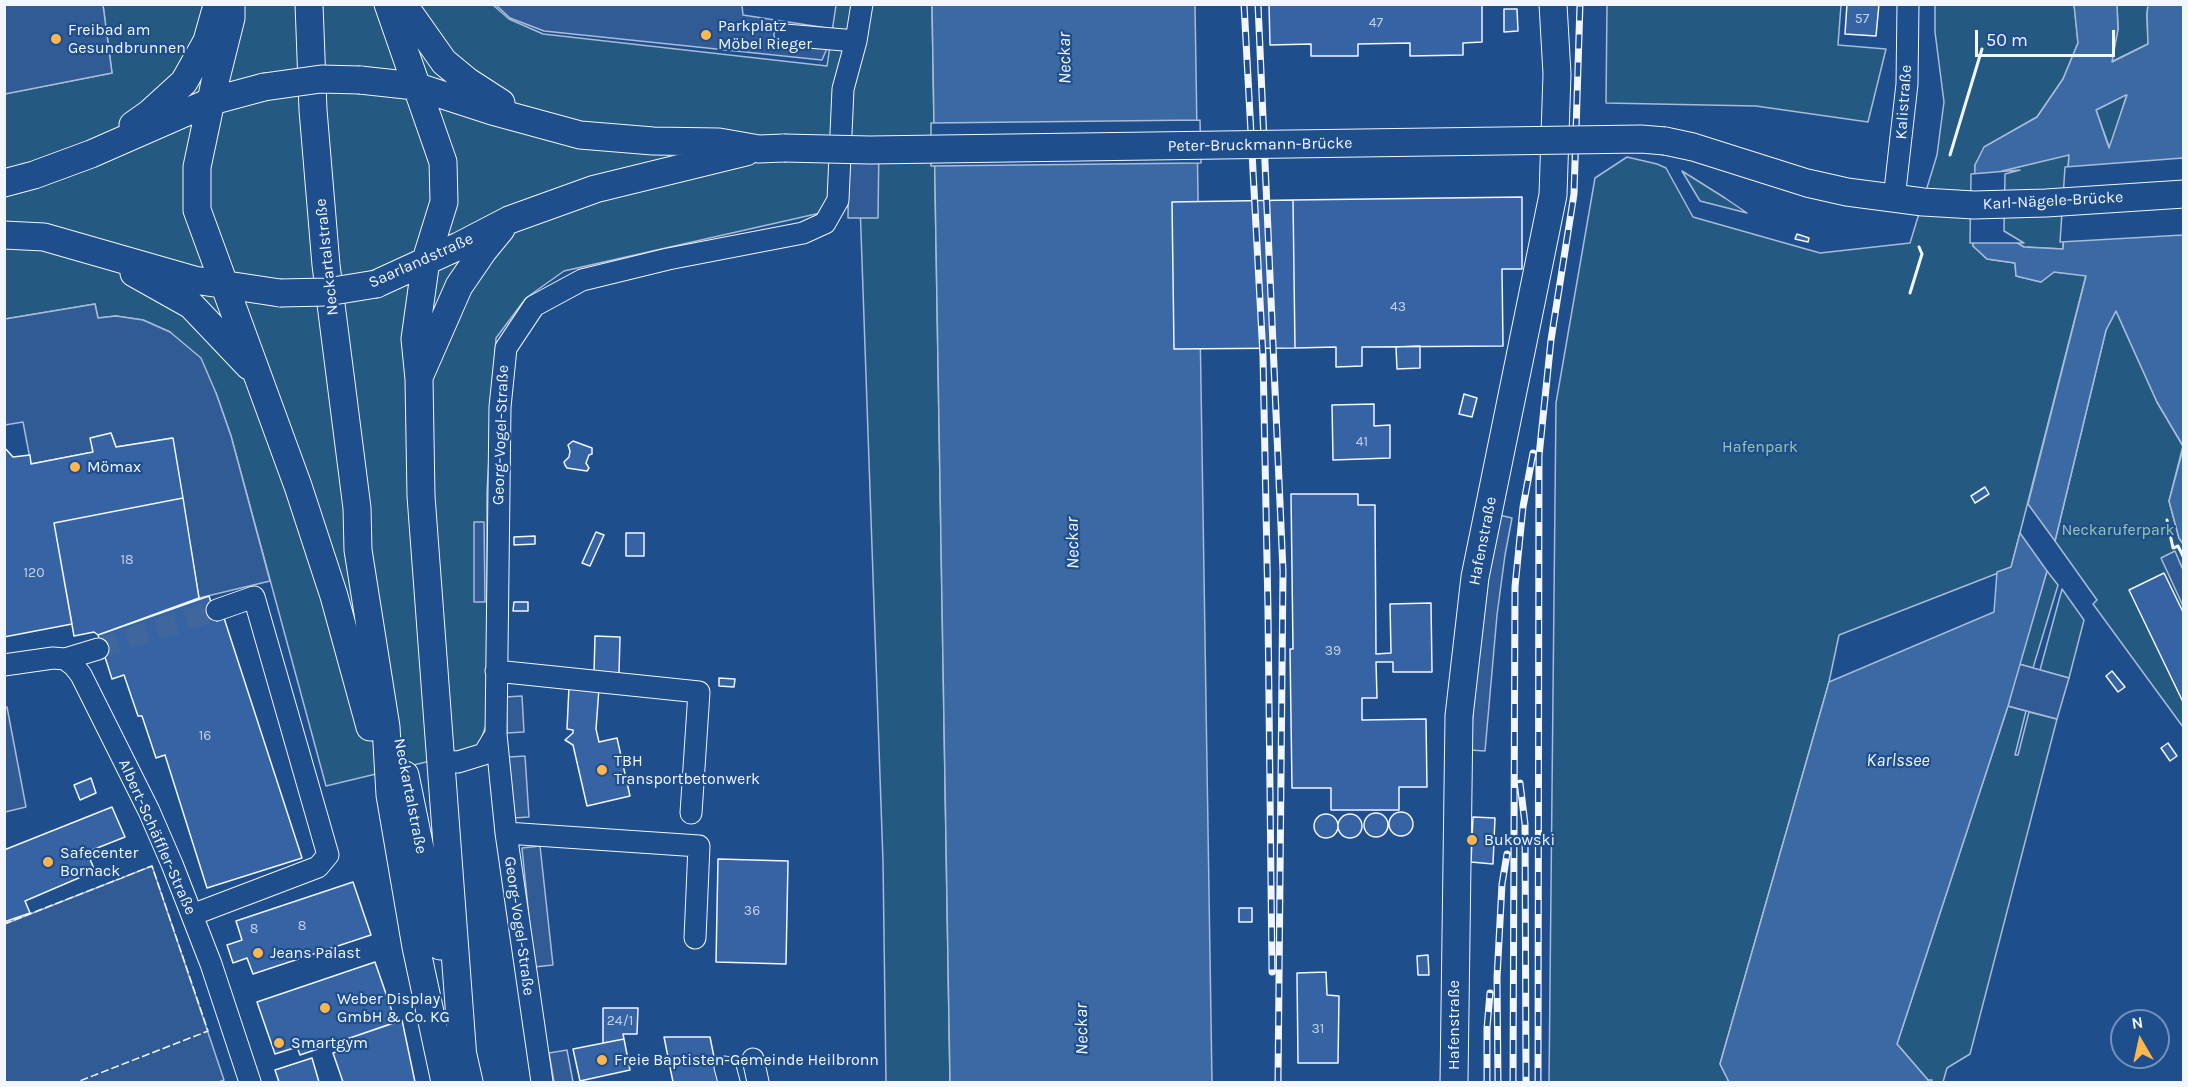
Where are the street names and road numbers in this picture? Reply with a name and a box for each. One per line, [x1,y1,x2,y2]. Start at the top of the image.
street label: Kalistraße [1892,64,1916,140]
street label: Peter-Bruckmann-Brücke [1167,134,1353,156]
street label: Karl-Nägele-Brücke [1982,188,2124,214]
street label: Neckartalstraße [311,198,343,316]
street label: Saarlandstraße [366,229,476,293]
street label: Georg-Vogel-Straße [489,365,513,505]
street label: Hafenstraße [1465,495,1501,587]
street label: Neckartalstraße [389,737,431,855]
street label: Albert-Schäffler-Straße [114,756,200,918]
street label: Georg-Vogel-Straße [500,855,538,997]
street label: Hafenstraße [1444,980,1464,1070]

